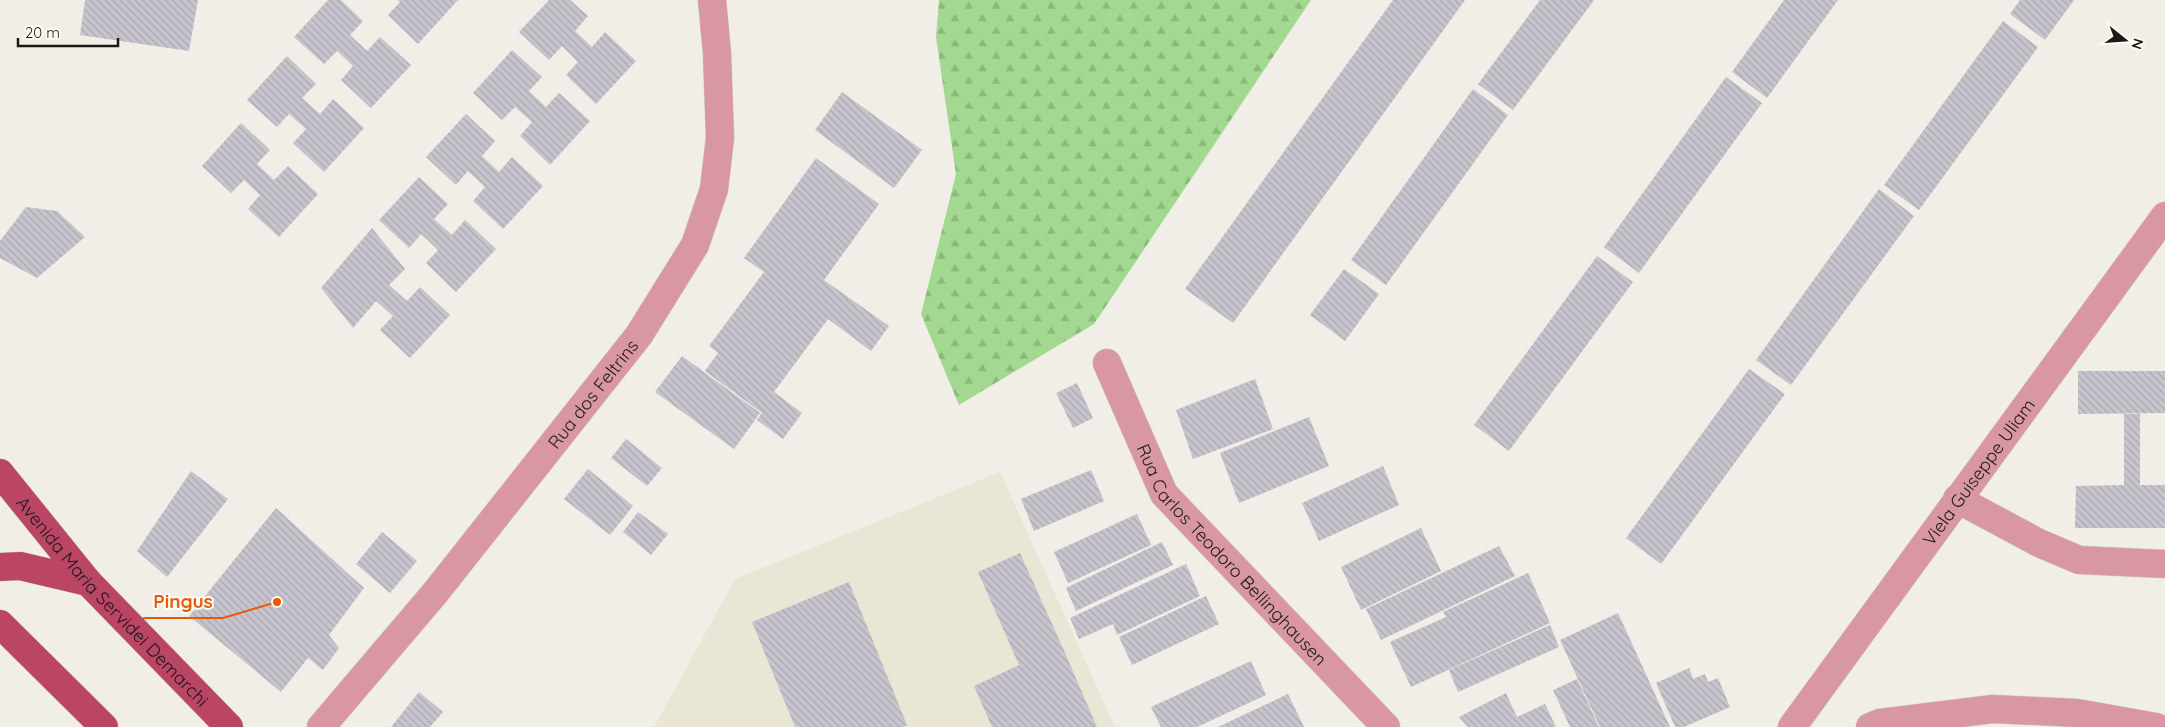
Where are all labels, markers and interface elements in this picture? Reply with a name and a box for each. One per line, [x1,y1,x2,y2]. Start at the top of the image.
scale bar [18,15,118,47]
north arrow [2100,15,2150,65]
text: 20 m [25,23,60,42]
text: N [2127,36,2148,51]
street label: Rua dos Feltrins [542,334,643,453]
street label: Viela Guiseppe Uliam [1917,394,2040,550]
street label: Rua Carlos Teodoro Bellinghausen [1132,440,1332,670]
street label: Avenida Maria Servidei Demarchi [12,491,214,711]
callout: Pingus [143,584,223,618]
text: Pingus [153,589,213,613]

